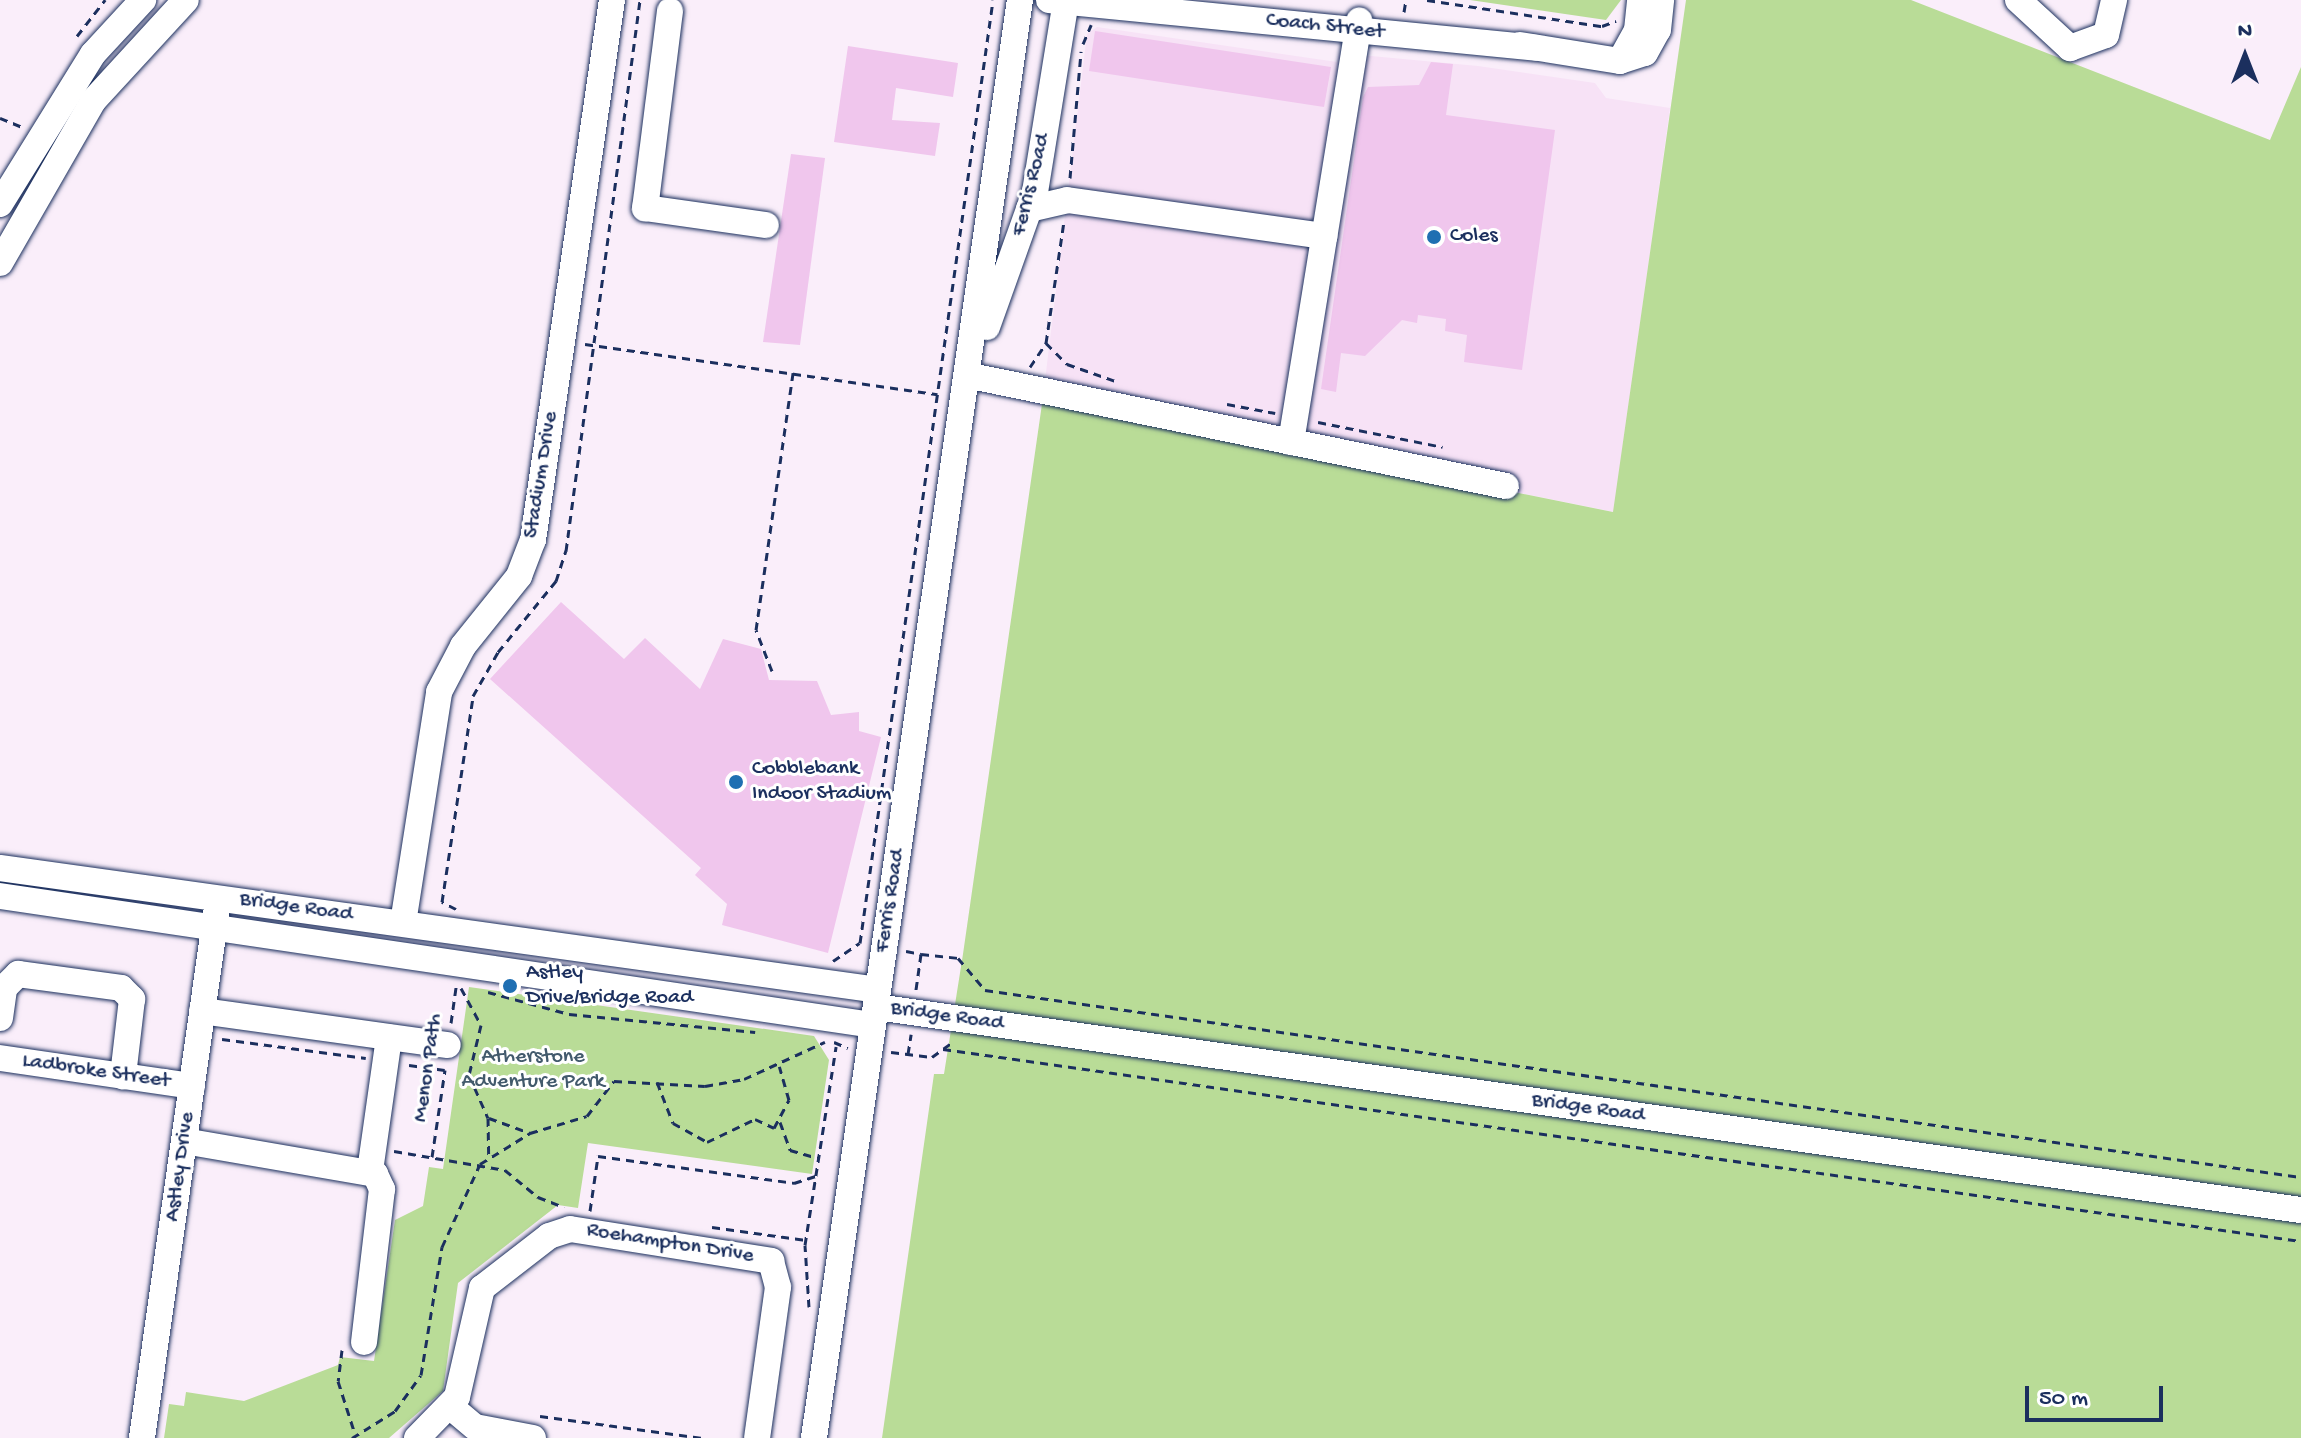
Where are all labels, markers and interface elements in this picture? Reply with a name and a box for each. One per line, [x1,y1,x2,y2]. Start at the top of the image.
street label: Coach Street [1265,8,1385,46]
north arrow [2205,16,2285,96]
text: N [2238,19,2252,45]
street label: Ferris Road [1007,131,1057,239]
place label: Coles [1450,224,1498,250]
marker: Coles [1425,228,1443,246]
street label: Stadium Drive [519,410,565,540]
place label: Cobblebank Indoor Stadium [752,756,891,808]
marker: Cobblebank Indoor Stadium [727,773,745,791]
street label: Ferris Road [870,847,912,955]
street label: Bridge Road [238,887,354,929]
place label: Astley Drive/Bridge Road [526,960,693,1012]
marker: Astley Drive/Bridge Road [501,977,519,995]
street label: Bridge Road [889,996,1005,1038]
street label: Menon Path [408,1012,450,1124]
park label: Atherstone Adventure Park [462,1044,604,1096]
street label: Ladbroke Street [20,1049,172,1095]
street label: Bridge Road [1530,1088,1646,1130]
street label: Astley Drive [160,1111,202,1223]
street label: Roehampton Drive [585,1218,755,1270]
scale bar [2029,1370,2167,1420]
text: 50 m [2039,1385,2088,1414]

